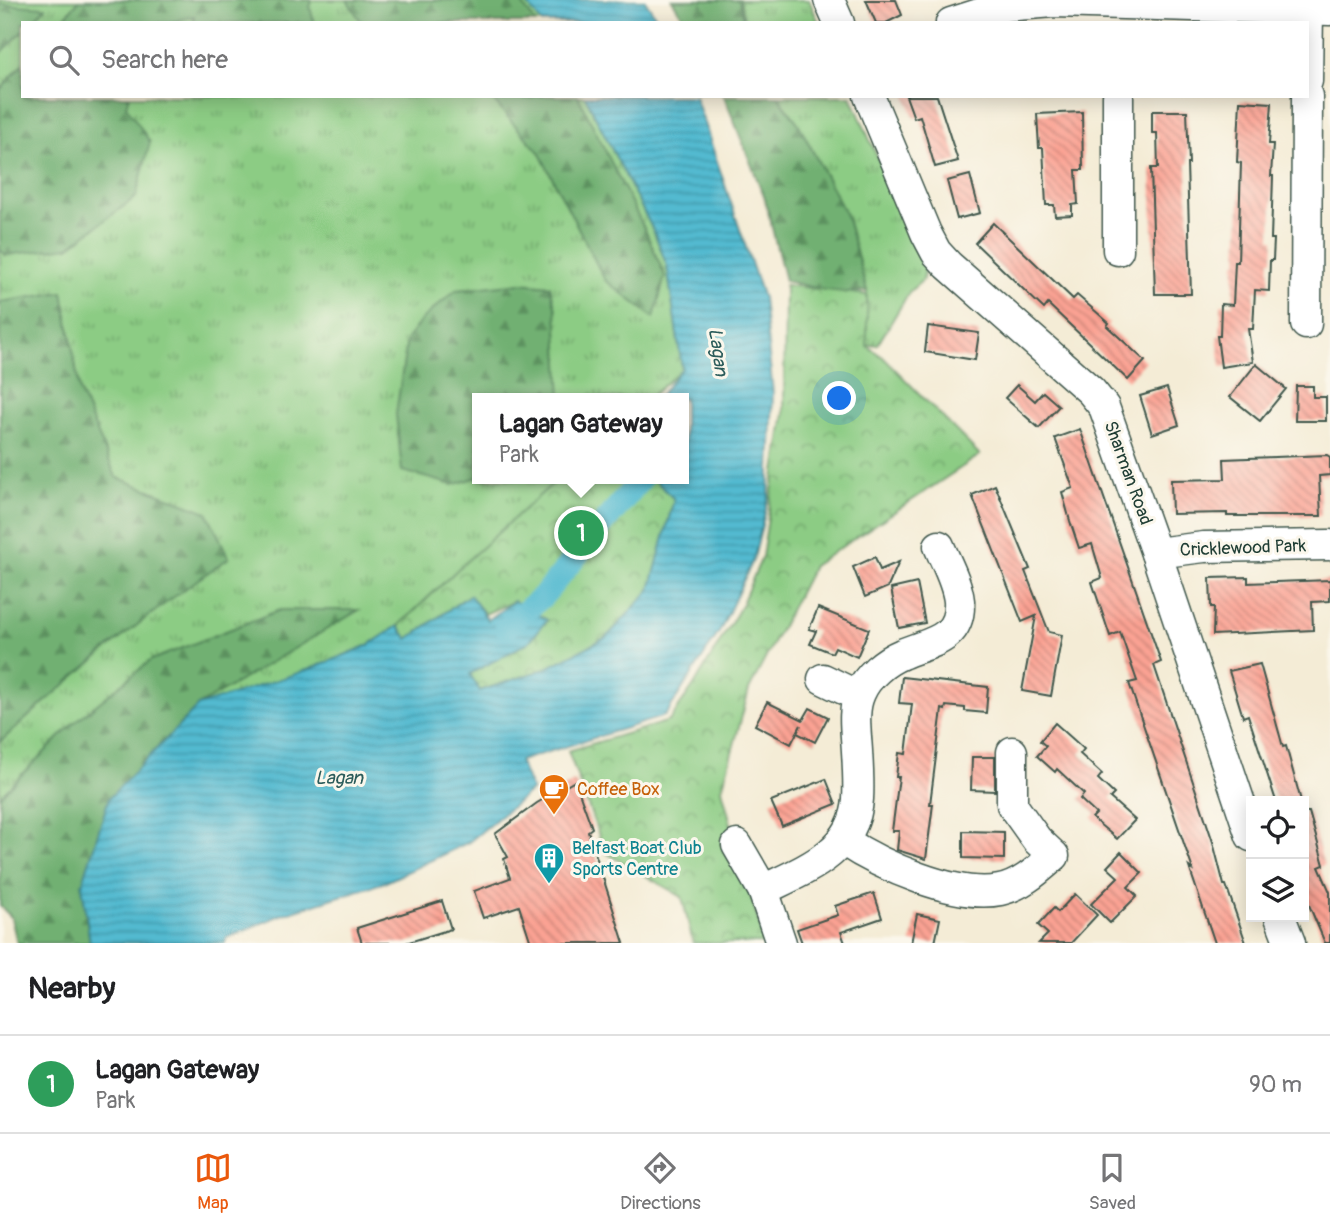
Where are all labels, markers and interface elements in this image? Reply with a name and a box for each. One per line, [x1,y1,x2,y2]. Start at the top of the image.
search box [21,21,1309,98]
icon: search [45,41,83,79]
text: Search here [101,44,228,76]
water label: Lagan [703,326,733,379]
your location [822,381,856,415]
popup [472,393,689,484]
text: Lagan Gateway [498,408,663,440]
street label: Sharman Road [1099,418,1157,528]
text: Park [498,440,539,469]
pin: 1 [558,507,604,559]
street label: Cricklewood Park [1179,534,1307,562]
water label: Lagan [315,766,364,790]
cafe icon: Coffee Box [537,772,571,816]
place label: Coffee Box [577,778,660,801]
map controls [1246,796,1309,922]
button: locate [1246,796,1309,859]
place label: Belfast Boat Club Sports Centre [572,837,702,881]
building icon: Belfast Boat Club Sports Centre [532,841,566,885]
button: layers [1246,859,1309,922]
text: Nearby [28,970,115,1007]
text: Lagan Gateway [95,1054,259,1086]
text: 1 [47,1070,56,1099]
text: 90 m [1249,1070,1302,1099]
text: Park [95,1086,135,1115]
tab: Map [194,1149,232,1215]
tab: Directions [620,1149,701,1215]
tab: Saved [1089,1149,1136,1215]

